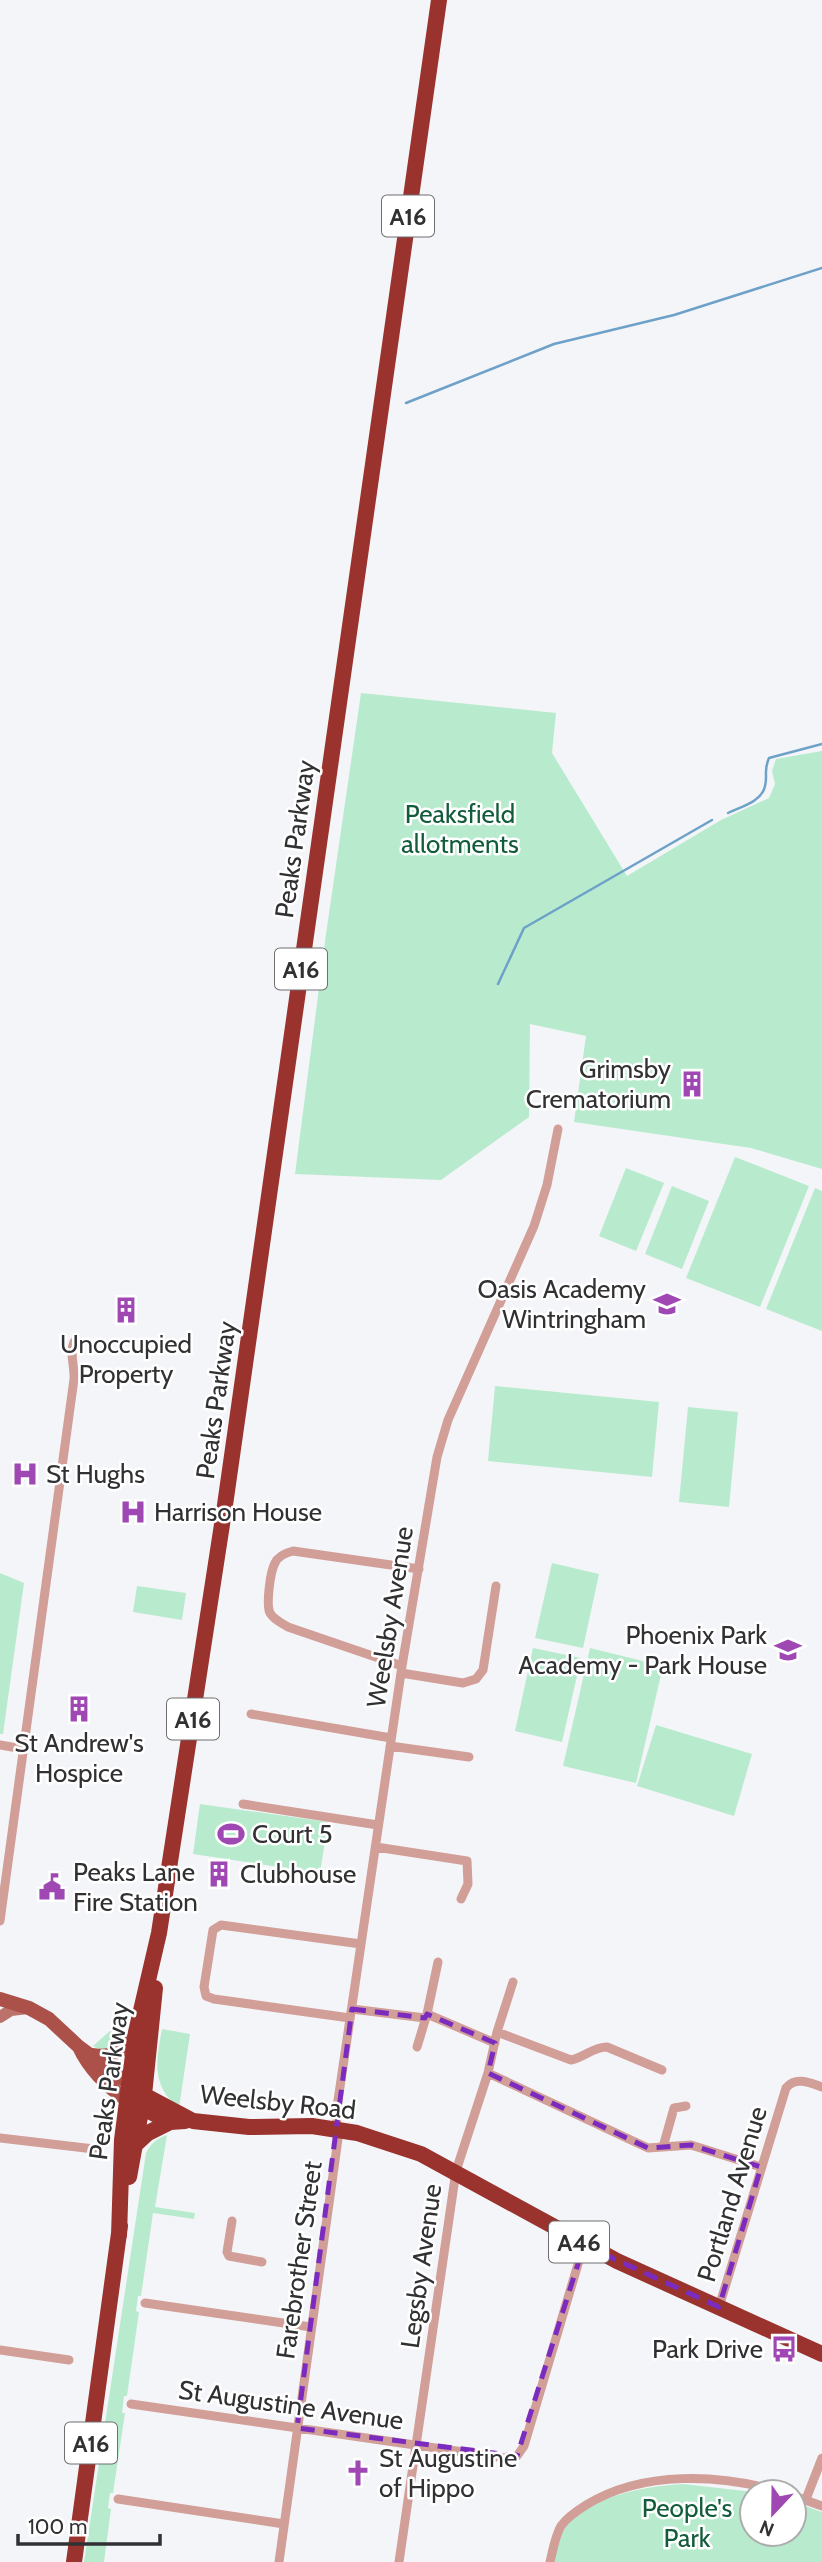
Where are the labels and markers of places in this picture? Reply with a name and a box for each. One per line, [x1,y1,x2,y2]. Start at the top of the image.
place label: Grimsby Crematorium [526,1053,671,1115]
building icon: Grimsby Crematorium [677,1069,707,1099]
place label: Oasis Academy Wintringham [478,1273,646,1335]
school or university icon: Oasis Academy Wintringham [652,1289,682,1319]
building icon: Unoccupied Property [111,1295,141,1325]
place label: Unoccupied Property [60,1328,192,1390]
place label: St Hughs [46,1458,145,1490]
hospital icon: St Hughs [10,1459,40,1489]
place label: Harrison House [154,1496,322,1528]
hospital icon: Harrison House [118,1497,148,1527]
place label: Phoenix Park Academy - Park House [518,1619,767,1681]
school or university icon: Phoenix Park Academy - Park House [773,1635,803,1665]
building icon: St Andrew's Hospice [64,1694,94,1724]
place label: St Andrew's Hospice [14,1727,144,1789]
place label: Court 5 [252,1818,332,1850]
sports icon: Court 5 [216,1819,246,1849]
place label: Peaks Lane Fire Station [73,1856,198,1918]
place label: Clubhouse [240,1858,356,1890]
building icon: Clubhouse [204,1859,234,1889]
public building icon: Peaks Lane Fire Station [37,1872,67,1902]
place label: Park Drive [652,2333,763,2365]
bus stop icon: Park Drive [769,2334,799,2364]
place label: St Augustine of Hippo [379,2442,517,2504]
church icon: St Augustine of Hippo [343,2458,373,2488]

